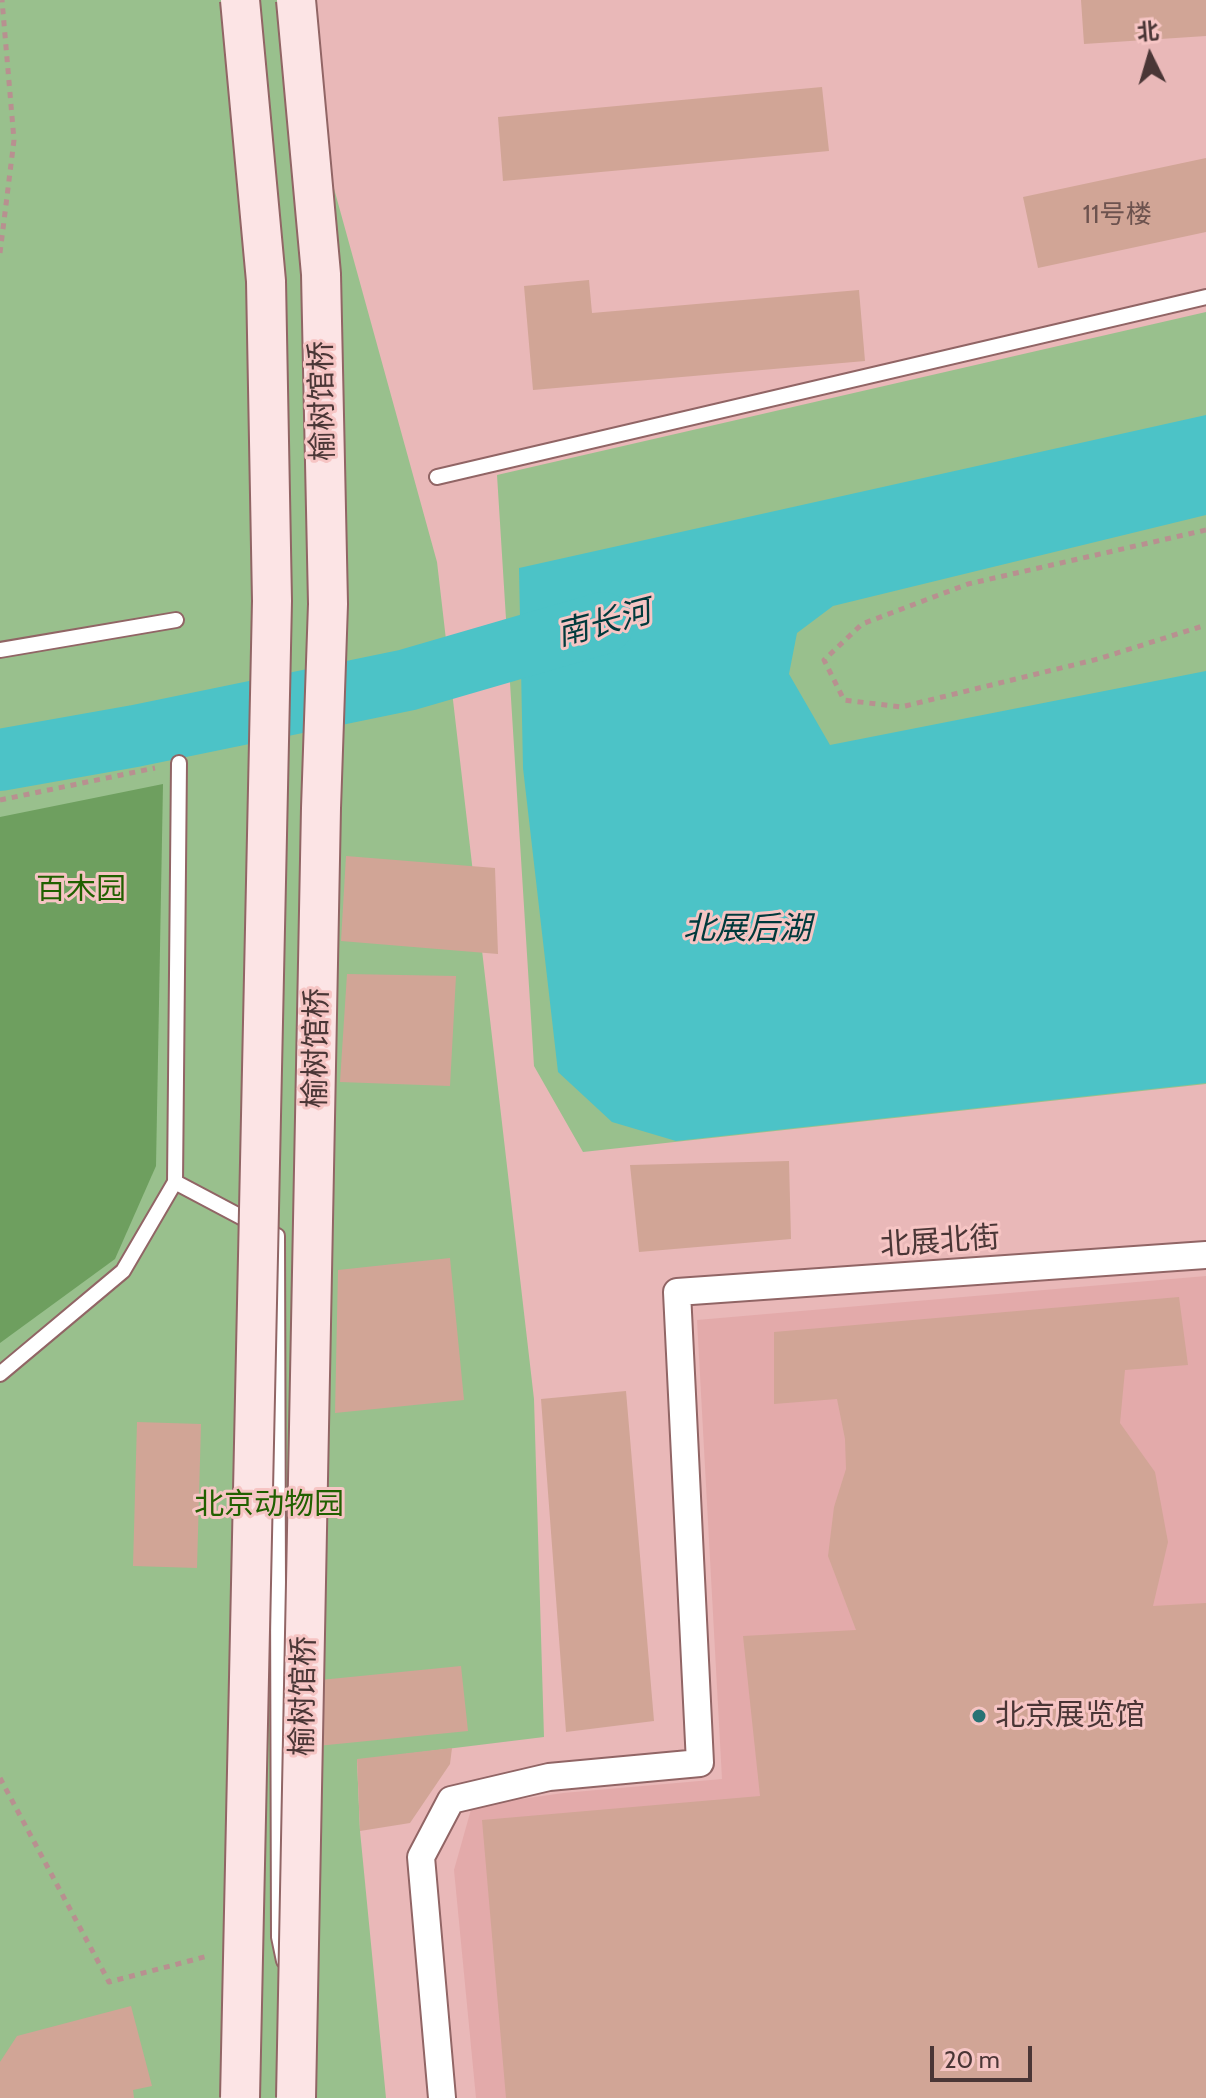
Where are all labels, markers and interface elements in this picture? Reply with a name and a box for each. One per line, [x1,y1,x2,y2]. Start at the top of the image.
north arrow [1110,16,1190,96]
text: 北 [1136,17,1160,46]
house number: 11号楼 [1083,199,1151,231]
street label: 榆树馆桥 [304,341,342,461]
water label: 南长河 [553,593,655,655]
park label: 百木园 [36,872,126,908]
water label: 北展后湖 [683,911,811,949]
street label: 榆树馆桥 [298,988,336,1108]
street label: 北展北街 [879,1220,1001,1264]
park label: 北京动物园 [194,1487,344,1523]
street label: 榆树馆桥 [285,1636,323,1756]
place label: 北京展览馆 [995,1698,1145,1734]
marker: 北京展览馆 [970,1707,988,1725]
scale bar [934,2030,1036,2080]
text: 20 m [944,2045,1000,2074]

